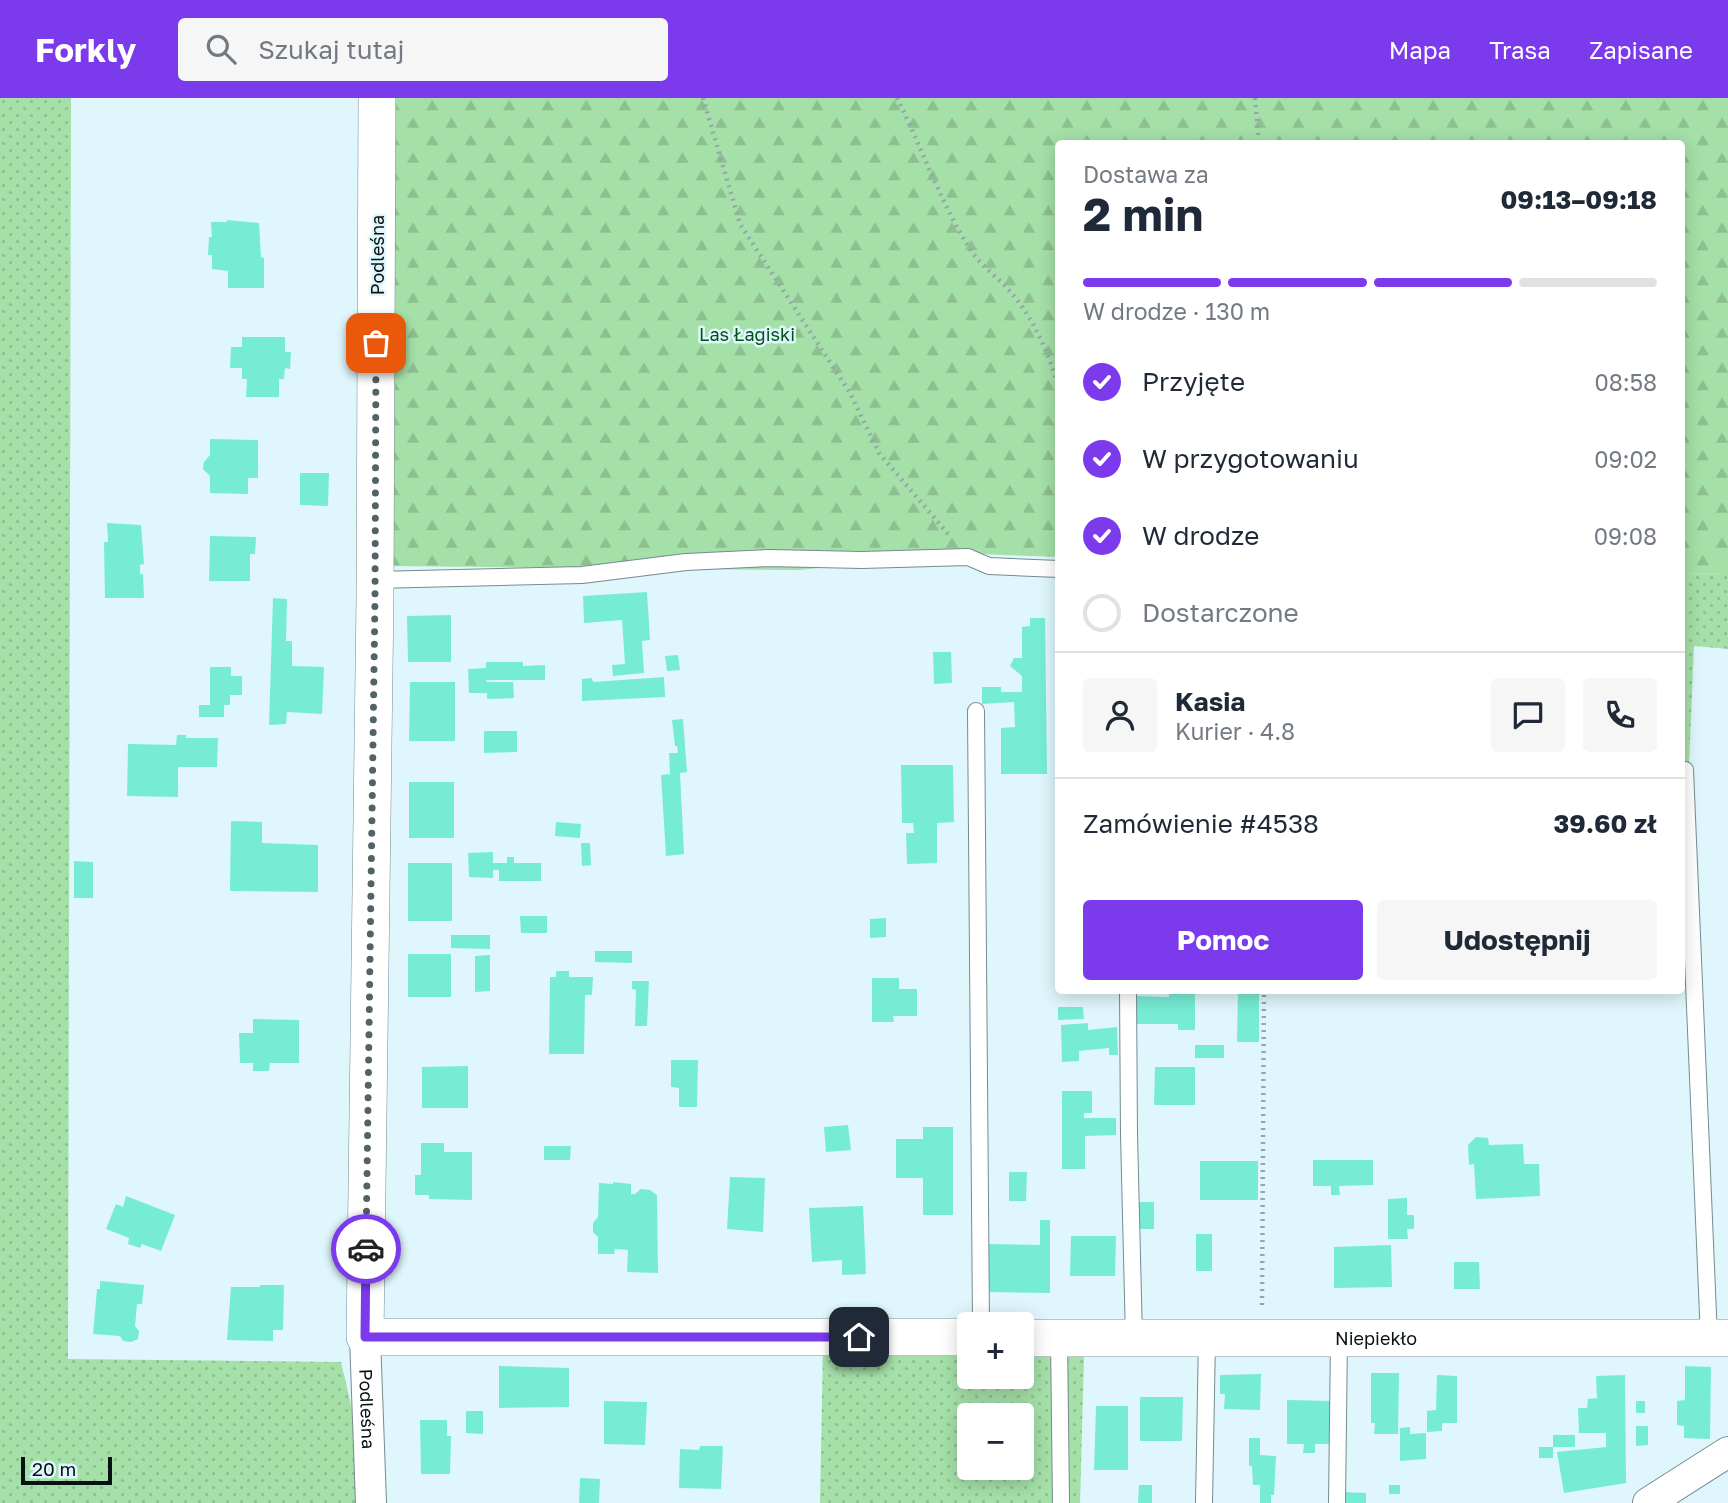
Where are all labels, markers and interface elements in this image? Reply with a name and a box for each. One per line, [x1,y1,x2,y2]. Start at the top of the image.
search box [178,18,668,81]
text: Forkly [35,30,136,69]
icon: search [202,30,240,68]
text: Szukaj tutaj [258,34,404,65]
text: Mapa [1389,35,1451,64]
text: Trasa [1489,35,1551,64]
text: Zapisane [1589,35,1693,64]
text: Dostawa za [1083,160,1209,188]
text: 09:13–09:18 [1500,184,1657,215]
text: 2 min [1083,186,1203,241]
street label: Podleśna [366,215,388,295]
text: W drodze · 130 m [1083,297,1270,325]
pin [346,313,406,373]
park label: Las Łagiski [699,323,795,345]
icon: bag [357,324,395,362]
icon: check [1083,363,1121,401]
text: Przyjęte [1142,366,1245,397]
text: 08:58 [1594,368,1657,396]
icon: check [1083,440,1121,478]
text: W przygotowaniu [1142,443,1359,474]
text: 09:02 [1594,445,1657,473]
icon: check [1083,517,1121,555]
text: W drodze [1142,520,1259,551]
text: 09:08 [1594,522,1657,550]
text: Dostarczone [1142,597,1299,628]
button: person [1083,678,1157,752]
button: chat [1491,678,1565,752]
button: phone [1583,678,1657,752]
text: Kasia [1175,686,1245,717]
text: Kurier · 4.8 [1175,717,1295,745]
text: Zamówienie #4538 [1083,808,1319,839]
text: 39.60 zł [1553,808,1657,839]
button: Pomoc [1083,900,1363,980]
button: Udostępnij [1377,900,1657,980]
courier [331,1214,401,1284]
icon: car [347,1230,385,1268]
pin [829,1307,889,1367]
map controls [957,1312,1034,1480]
button: + [957,1312,1034,1389]
icon: home [840,1318,878,1356]
street label: Niepiekło [1335,1327,1417,1349]
street label: Podleśna [355,1368,380,1450]
button: − [957,1403,1034,1480]
scale bar [21,1454,112,1486]
text: 20 m [32,1457,76,1480]

